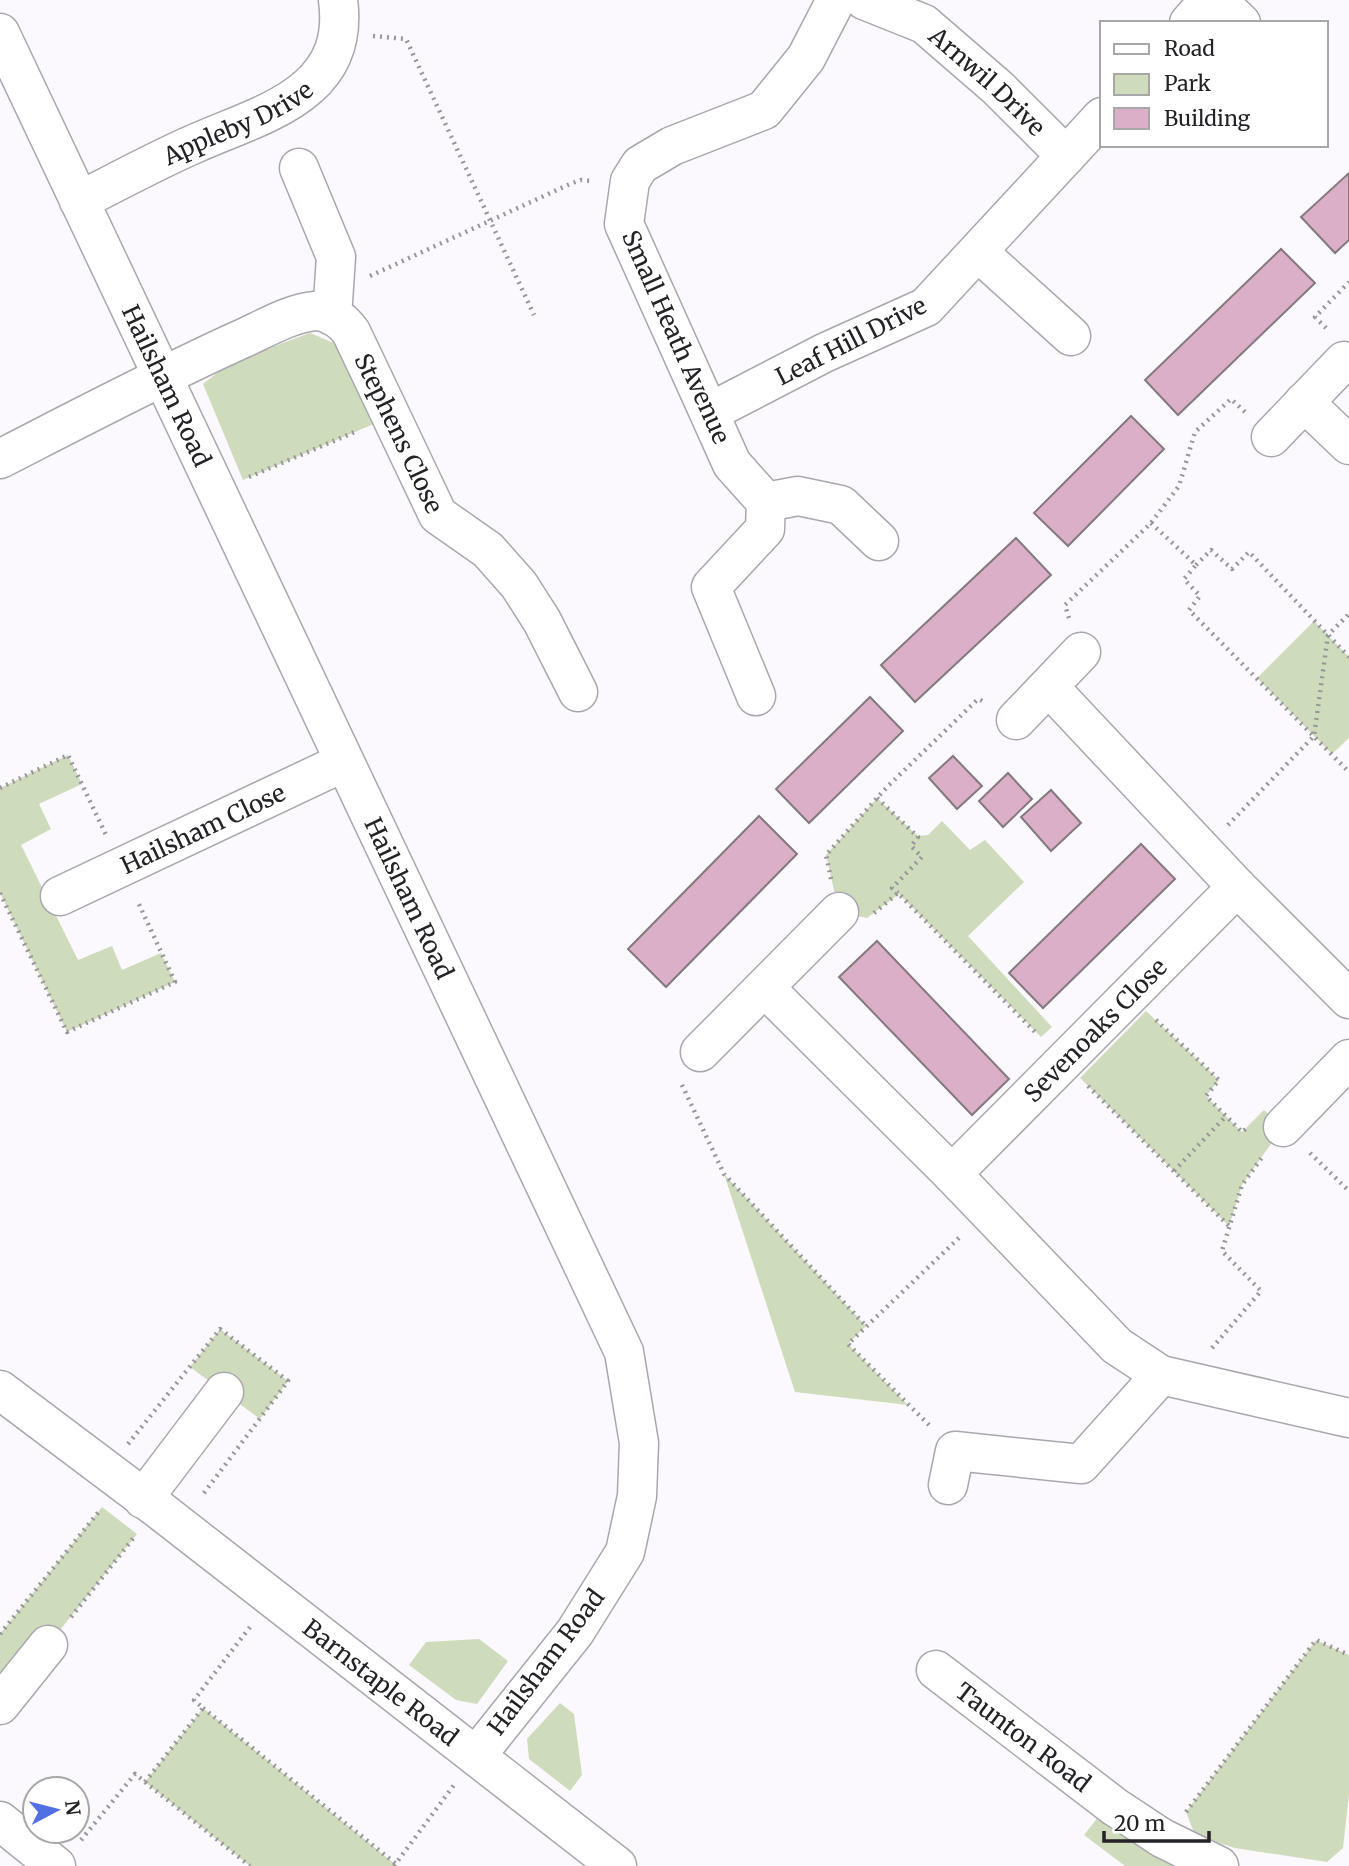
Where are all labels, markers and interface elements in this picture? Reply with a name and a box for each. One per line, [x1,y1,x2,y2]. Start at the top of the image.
street label: Arnwil Drive [922,19,1052,142]
legend [1100,21,1328,147]
text: Road [1164,35,1215,62]
text: Park [1164,70,1211,97]
street label: Appleby Drive [157,74,319,172]
text: Building [1164,105,1251,132]
street label: Small Heath Avenue [615,225,737,449]
street label: Leaf Hill Drive [770,290,932,392]
street label: Hailsham Road [115,300,218,471]
street label: Stephens Close [348,348,450,518]
street label: Hailsham Close [116,776,290,881]
street label: Hailsham Road [358,812,461,984]
street label: Sevenoaks Close [1017,951,1173,1108]
street label: Hailsham Road [481,1583,611,1741]
street label: Barnstaple Road [297,1612,465,1752]
street label: Taunton Road [950,1675,1097,1798]
north arrow [21,1775,91,1845]
text: N [60,1799,86,1817]
scale bar [1104,1800,1209,1844]
text: 20 m [1114,1810,1166,1837]

